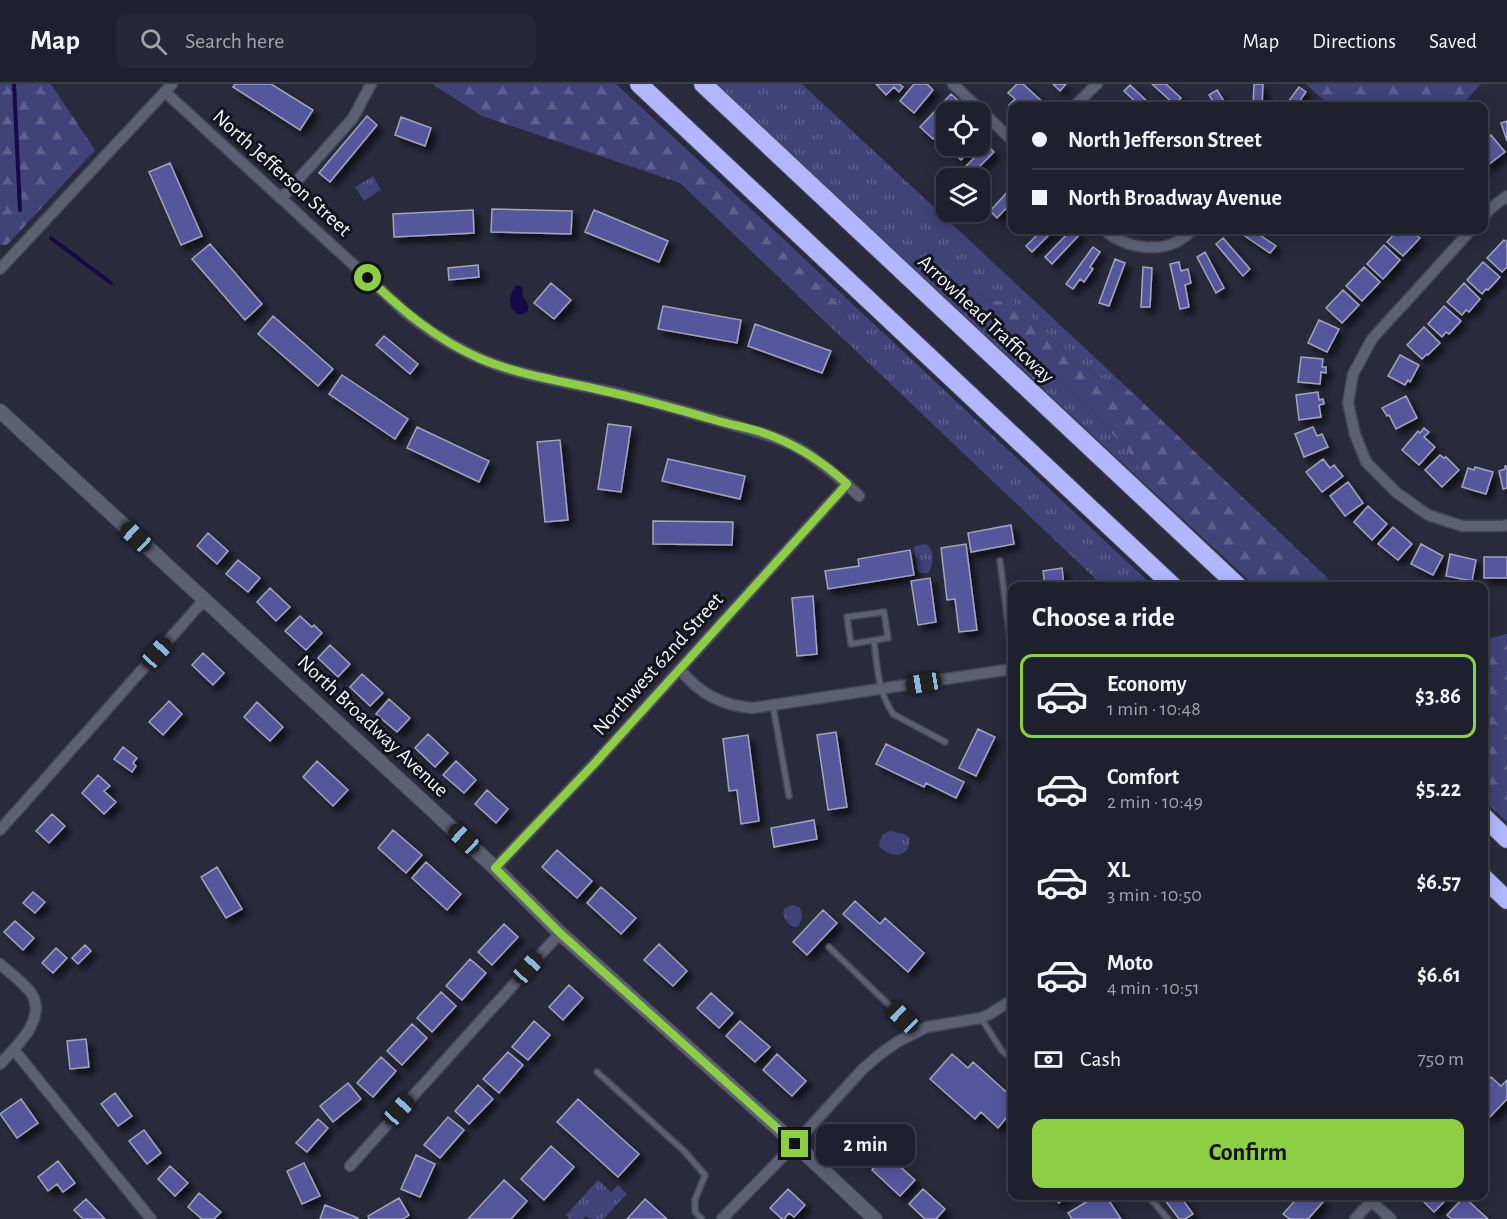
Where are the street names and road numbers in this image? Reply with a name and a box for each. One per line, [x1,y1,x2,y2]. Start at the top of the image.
street label: North Jefferson Street [209,106,355,241]
street label: Arrowhead Trafficway [914,251,1058,387]
street label: Northwest 62nd Street [589,589,727,739]
street label: North Broadway Avenue [294,651,452,801]

